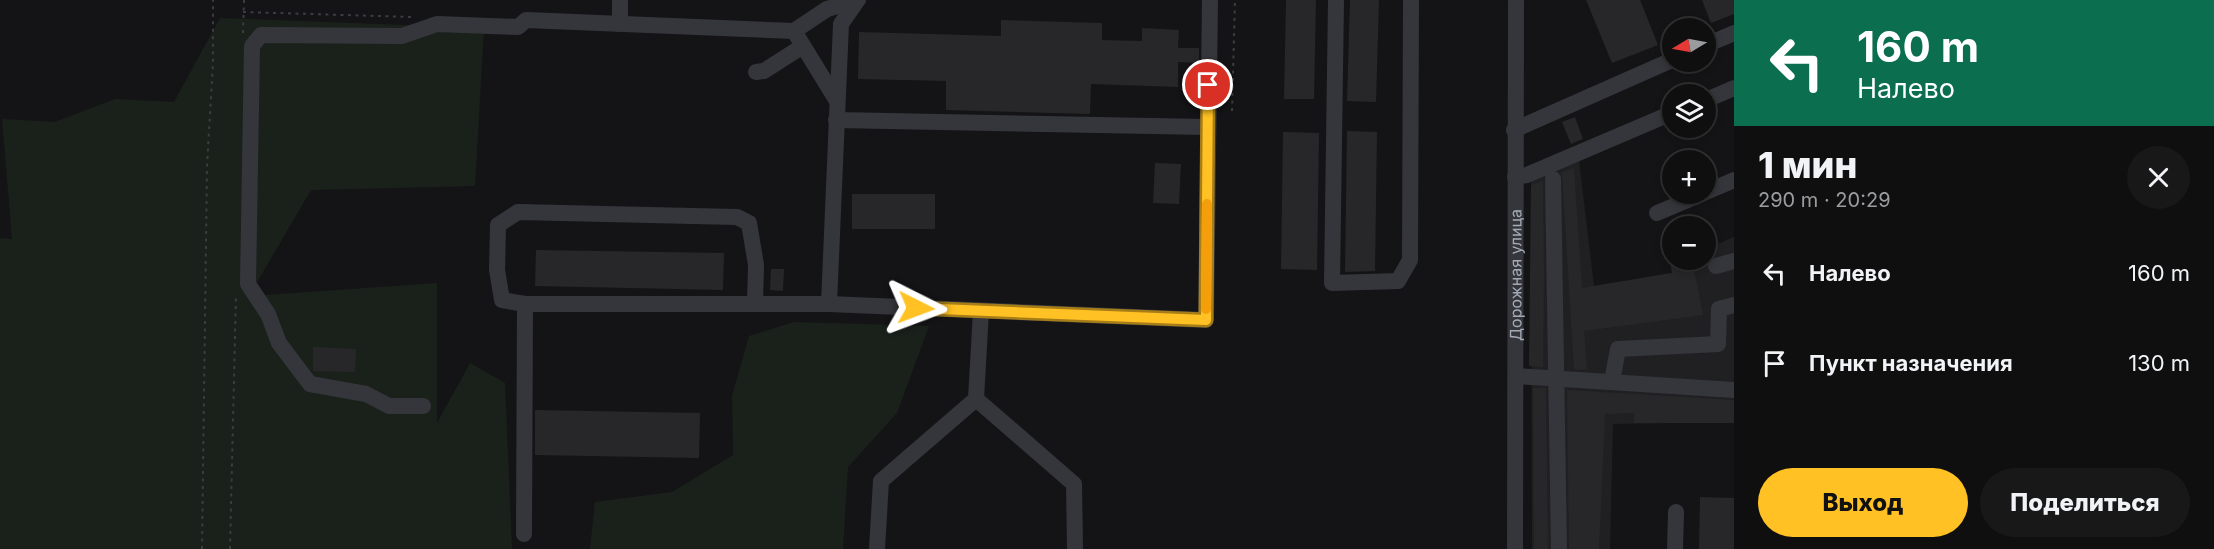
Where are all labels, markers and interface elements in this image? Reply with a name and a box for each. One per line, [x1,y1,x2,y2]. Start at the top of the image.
north arrow [1662,18,1716,72]
map controls [1662,18,1716,270]
text: 160 m [1857,21,1979,72]
icon: left [1758,24,1836,102]
pin [1182,59,1233,110]
icon: arrive [1191,68,1224,101]
text: Налево [1857,72,1955,105]
button: layers [1662,84,1716,138]
text: 1 мин [1758,143,1857,187]
button: close [2127,146,2190,209]
button: + [1662,150,1716,204]
text: 290 m · 20:29 [1758,188,1891,212]
street label: Дорожная улица [1505,209,1526,341]
button: − [1662,216,1716,270]
icon: left [1758,257,1791,290]
text: Налево [1809,260,1891,286]
text: 160 m [2128,260,2190,286]
position arrow [884,276,948,340]
icon: arrive [1758,347,1791,380]
text: Пункт назначения [1809,350,2013,376]
text: 130 m [2128,350,2190,376]
button: Выход [1758,468,1968,537]
button: Поделиться [1980,468,2190,537]

